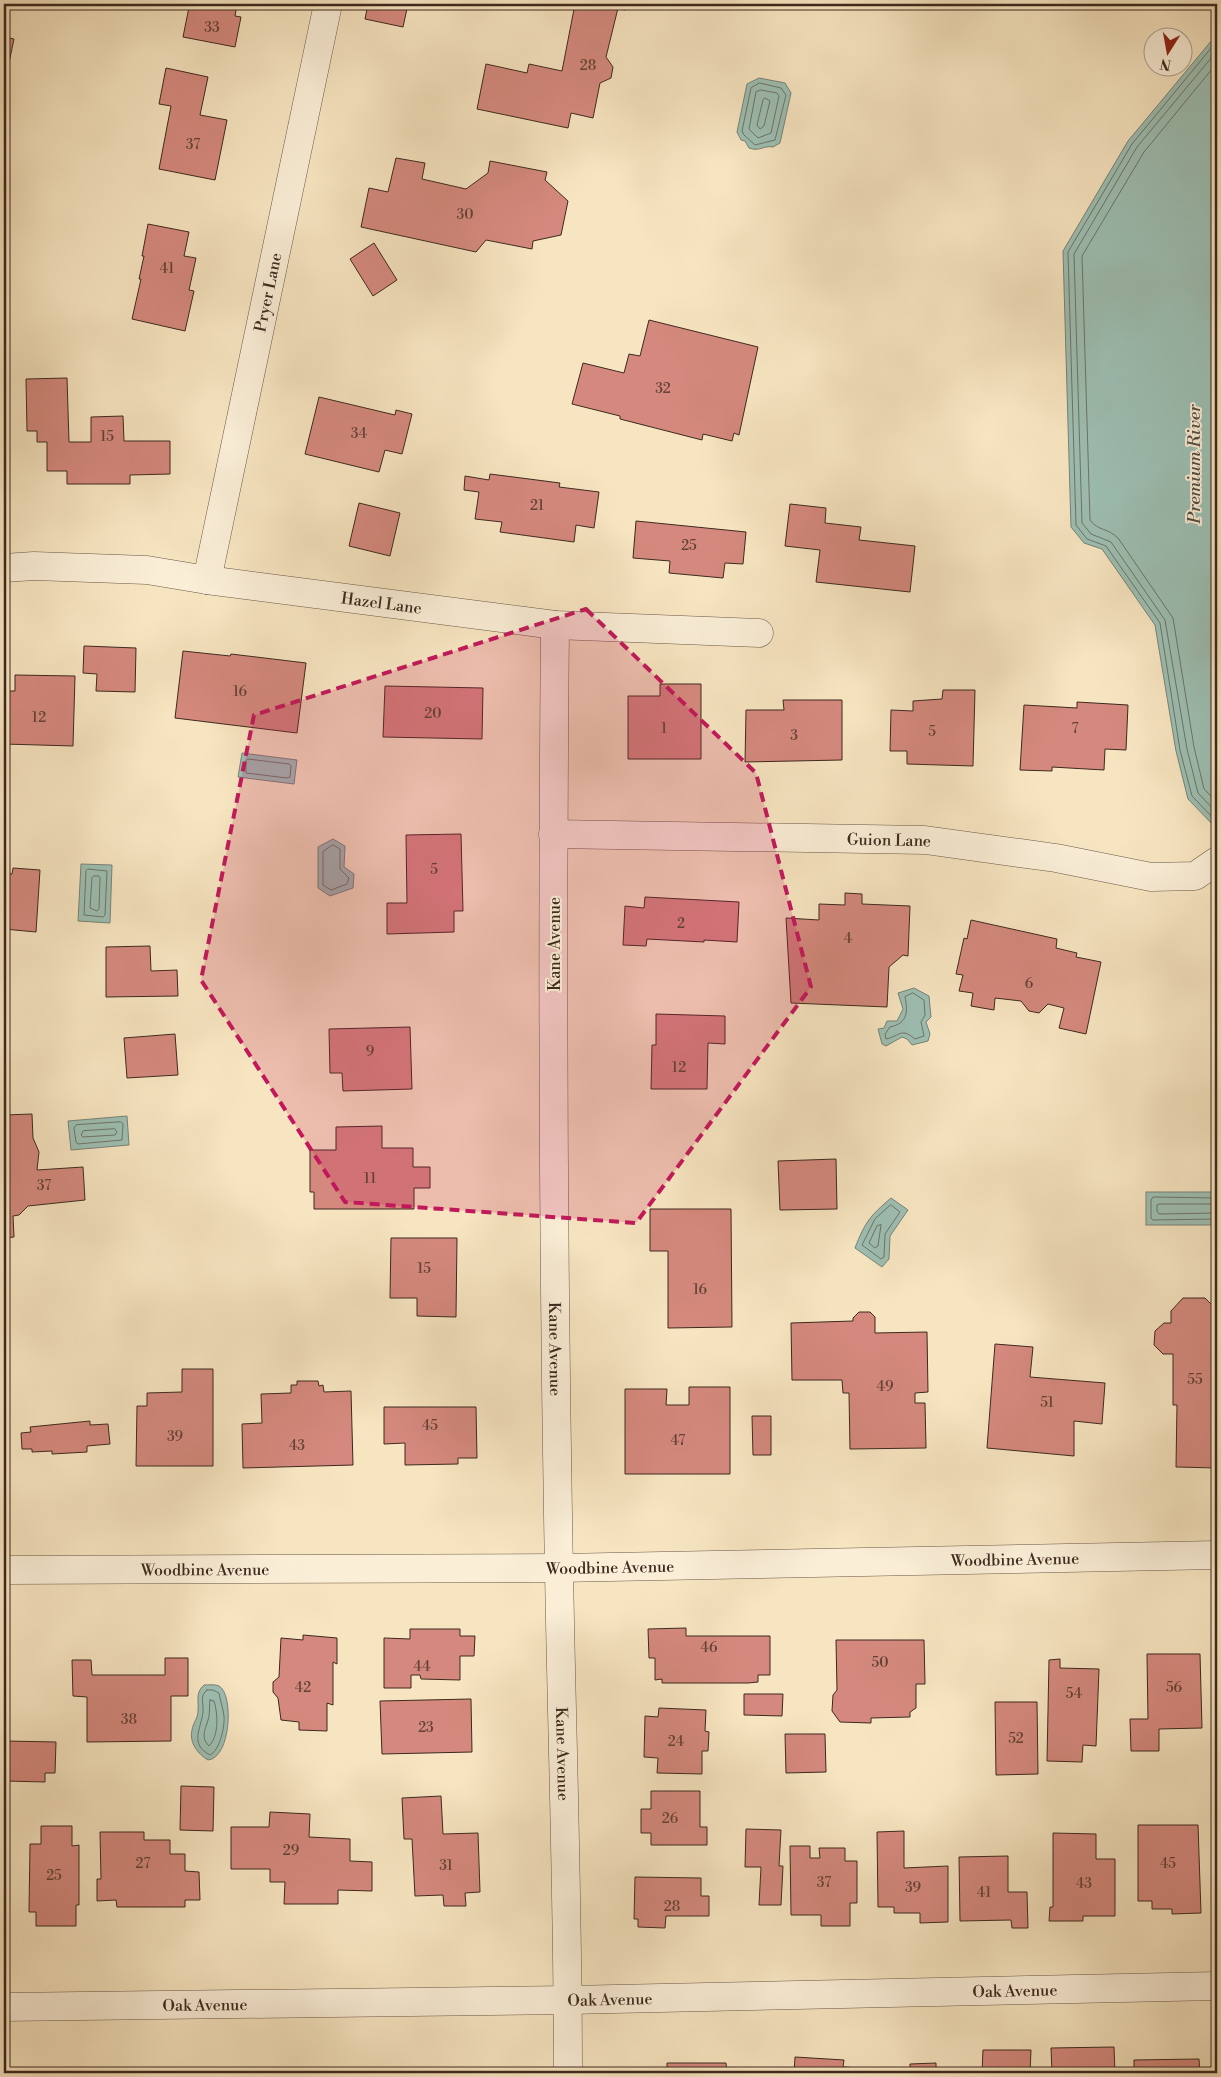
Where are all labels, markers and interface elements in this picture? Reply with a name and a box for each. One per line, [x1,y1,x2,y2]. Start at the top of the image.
house number: 33 [204,19,220,37]
north arrow [1144,28,1194,78]
text: N [1159,54,1173,74]
house number: 28 [580,57,596,75]
house number: 37 [186,136,200,154]
house number: 30 [456,206,474,224]
street label: Pryer Lane [250,251,286,334]
house number: 41 [160,260,174,278]
house number: 32 [655,380,671,398]
water label: Premium River [1183,404,1206,525]
house number: 34 [351,425,367,443]
house number: 15 [100,428,114,446]
house number: 21 [530,497,544,515]
house number: 25 [681,537,697,555]
street label: Hazel Lane [340,588,423,619]
house number: 16 [233,683,248,701]
house number: 20 [424,705,442,723]
house number: 12 [32,709,46,727]
house number: 1 [661,720,667,738]
house number: 7 [1071,720,1079,738]
house number: 5 [928,723,936,741]
house number: 3 [790,727,798,745]
street label: Guion Lane [847,830,932,852]
house number: 5 [430,861,438,879]
street label: Kane Avenue [545,897,565,991]
house number: 2 [677,915,685,933]
house number: 4 [844,930,852,948]
house number: 6 [1025,975,1034,993]
house number: 9 [366,1043,374,1061]
house number: 12 [672,1059,686,1077]
house number: 11 [364,1170,376,1188]
house number: 37 [37,1177,51,1195]
house number: 15 [417,1260,431,1278]
house number: 16 [693,1281,708,1299]
street label: Kane Avenue [544,1302,565,1396]
house number: 55 [1187,1371,1203,1389]
house number: 49 [877,1378,893,1396]
house number: 51 [1040,1394,1054,1412]
house number: 45 [422,1417,438,1435]
house number: 39 [167,1428,183,1446]
house number: 47 [671,1432,685,1450]
house number: 43 [289,1437,305,1455]
street label: Woodbine Avenue [949,1549,1079,1571]
street label: Woodbine Avenue [545,1557,675,1579]
street label: Woodbine Avenue [140,1560,269,1581]
house number: 46 [701,1639,718,1657]
house number: 50 [872,1654,889,1672]
house number: 44 [414,1658,430,1676]
house number: 42 [295,1679,311,1697]
house number: 56 [1166,1679,1183,1697]
house number: 54 [1066,1685,1082,1703]
street label: Kane Avenue [551,1707,573,1801]
house number: 38 [121,1711,137,1729]
house number: 23 [418,1719,434,1737]
house number: 52 [1008,1730,1024,1748]
house number: 24 [668,1733,684,1751]
house number: 26 [662,1810,679,1828]
house number: 29 [283,1842,299,1860]
house number: 27 [136,1855,150,1873]
house number: 45 [1160,1855,1176,1873]
house number: 31 [439,1857,453,1875]
house number: 25 [46,1867,62,1885]
house number: 37 [817,1874,831,1892]
house number: 43 [1076,1875,1092,1893]
house number: 39 [905,1879,921,1897]
house number: 41 [977,1884,991,1902]
house number: 28 [664,1898,680,1916]
street label: Oak Avenue [972,1980,1058,2002]
street label: Oak Avenue [567,1989,653,2011]
street label: Oak Avenue [162,1995,248,2016]

